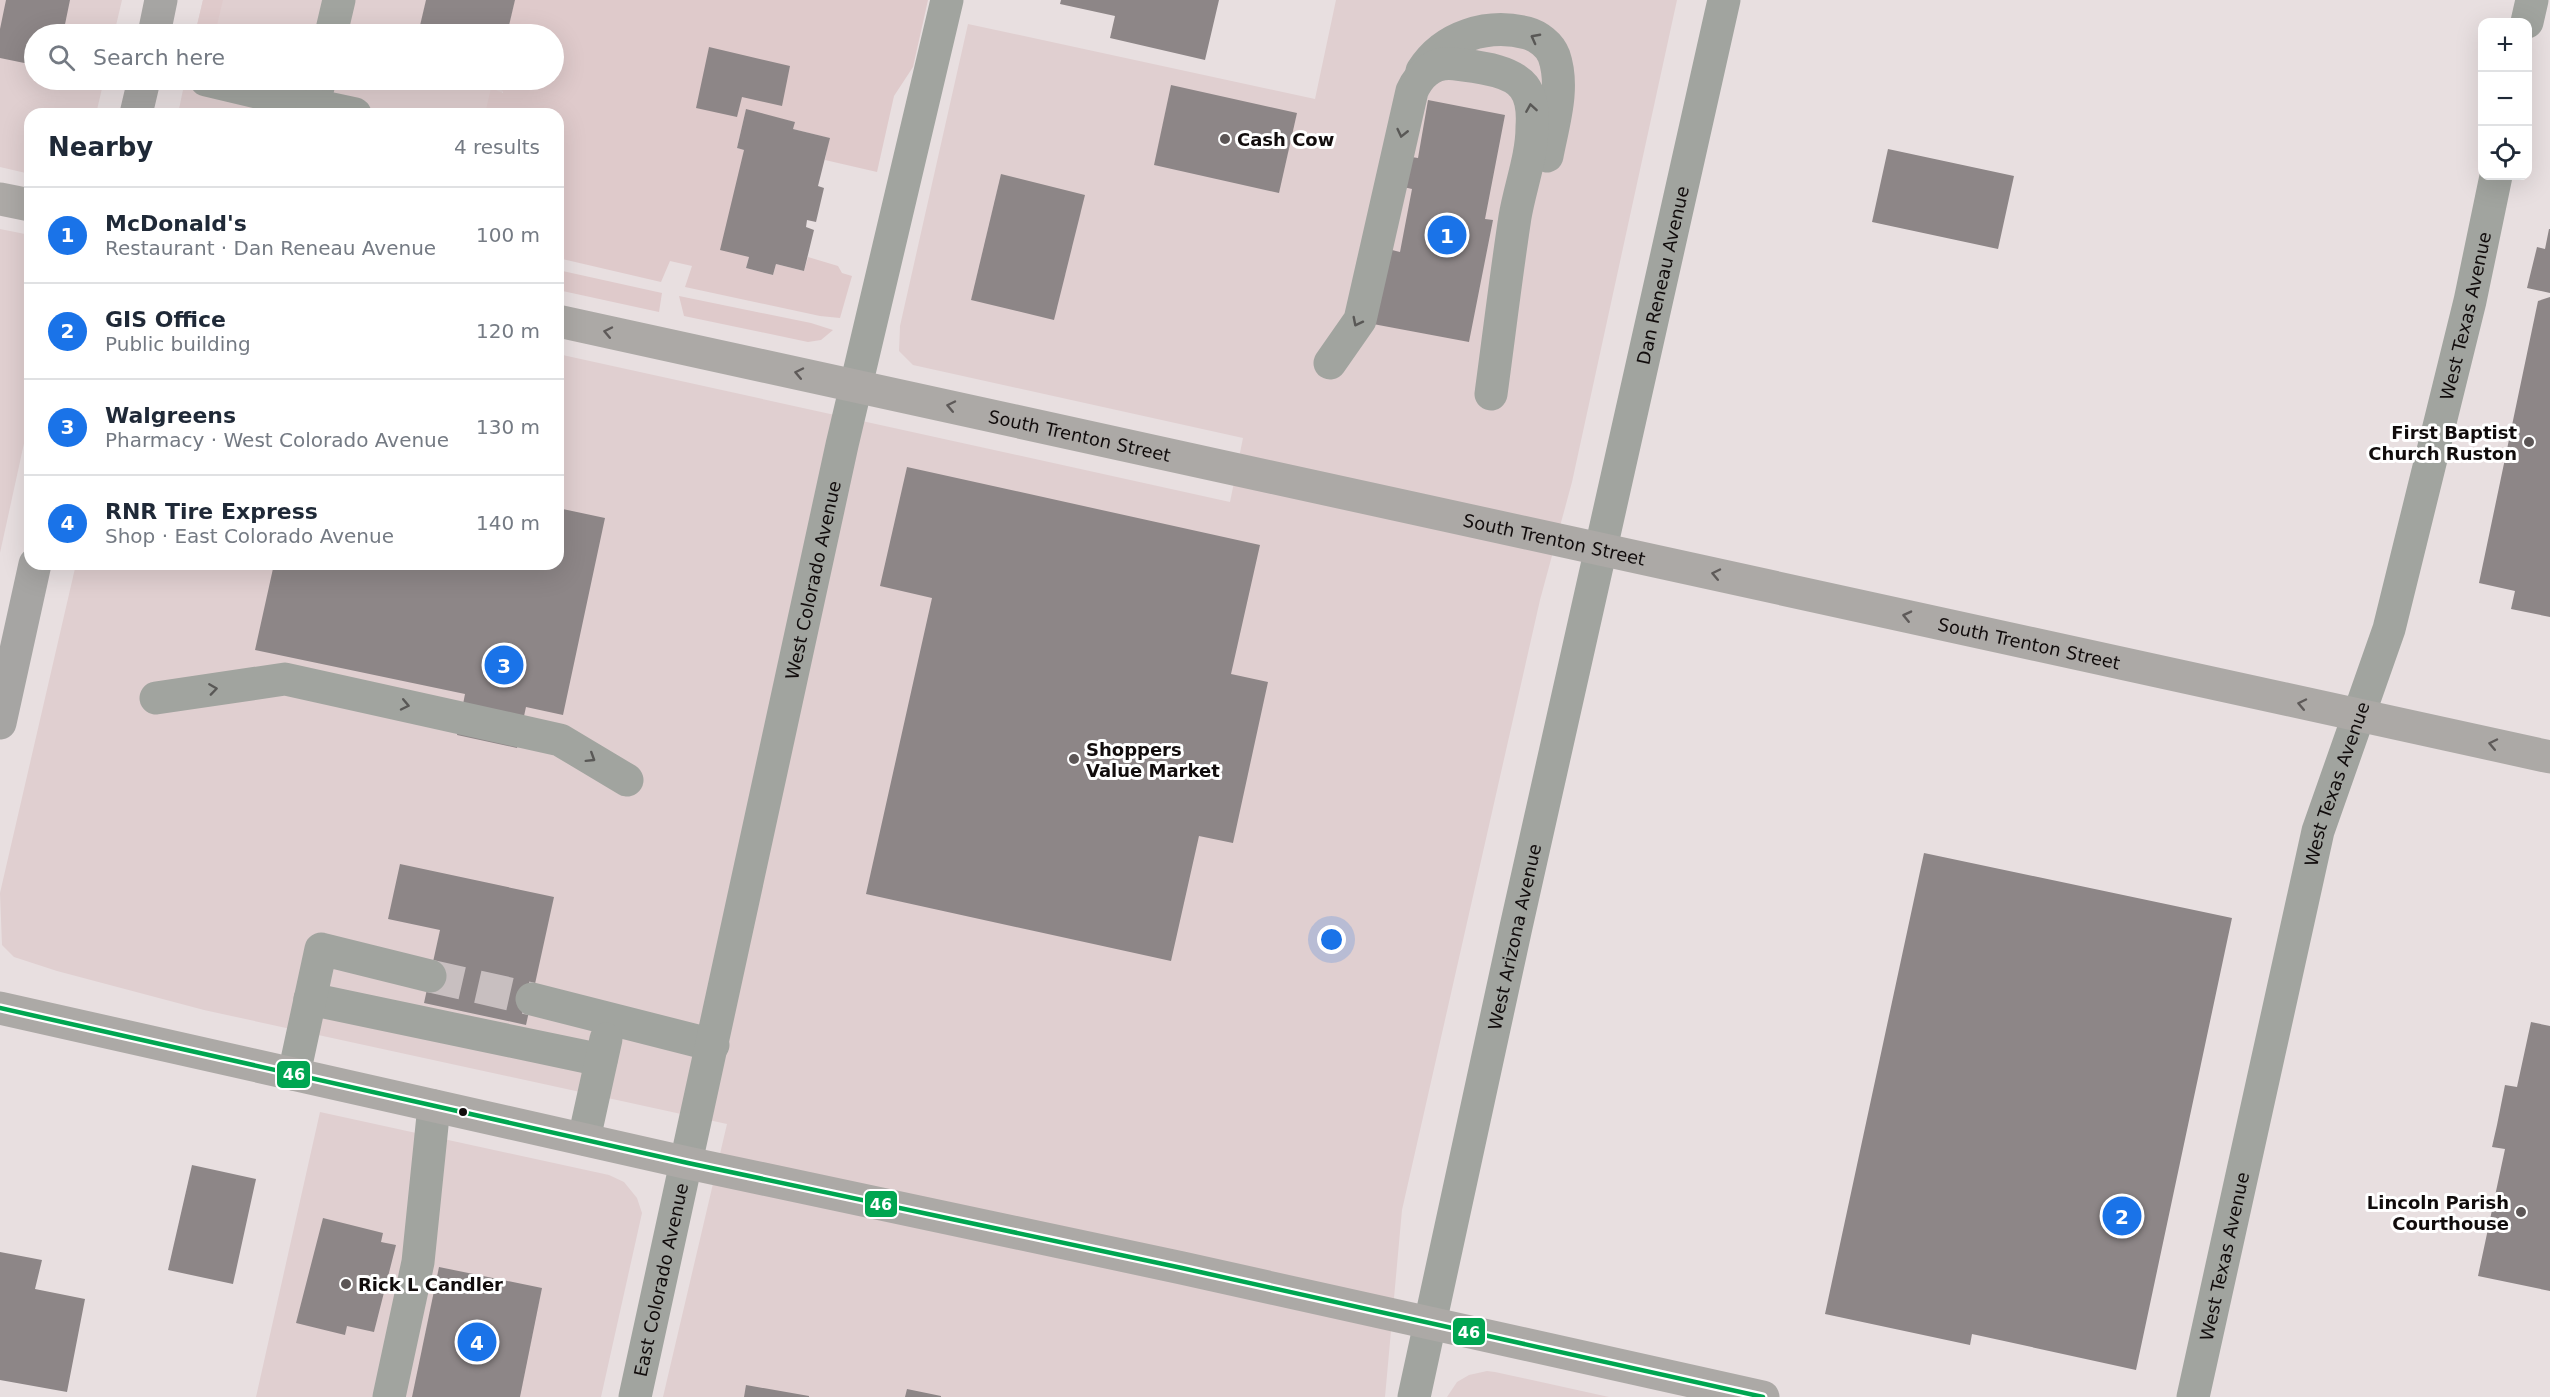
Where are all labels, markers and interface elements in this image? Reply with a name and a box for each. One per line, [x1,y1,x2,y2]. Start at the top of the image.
map controls [2478,18,2532,180]
button: + [2478,18,2532,72]
search box [24,24,564,90]
one-way arrow [1531,34,1541,45]
icon: search [45,41,78,74]
text: Search here [93,45,225,70]
button: − [2478,72,2532,126]
one-way arrow [1525,103,1537,113]
button: locate [2478,126,2532,180]
one-way arrow [1397,128,1410,138]
place label: Cash Cow [1237,129,1334,150]
text: Nearby [48,132,153,162]
marker: Cash Cow [1218,132,1232,146]
text: 4 results [454,135,540,159]
street label: Dan Reneau Avenue [1632,184,1692,366]
text: McDonald's [105,211,247,236]
pin: 1 [1428,212,1466,258]
text: 1 [61,223,74,247]
text: 100 m [476,223,540,247]
street label: West Texas Avenue [2435,230,2495,402]
text: Restaurant · Dan Reneau Avenue [105,236,436,260]
text: GIS Office [105,307,226,332]
one-way arrow [1353,316,1364,326]
text: 2 [61,319,74,343]
text: 120 m [476,319,540,343]
one-way arrow [604,326,614,339]
text: Public building [105,332,251,356]
one-way arrow [794,367,804,380]
one-way arrow [946,400,956,413]
text: Walgreens [105,403,236,428]
street label: South Trenton Street [987,405,1173,465]
text: 3 [61,415,74,439]
text: 130 m [476,415,540,439]
place label: First Baptist Church Ruston [2368,422,2517,464]
text: Pharmacy · West Colorado Avenue [105,428,449,452]
marker: First Baptist Church Ruston [2522,435,2536,449]
street label: West Colorado Avenue [781,479,844,682]
text: RNR Tire Express [105,499,318,524]
street label: South Trenton Street [1461,509,1647,569]
text: 4 [61,511,74,535]
text: 140 m [476,511,540,535]
text: Shop · East Colorado Avenue [105,524,394,548]
one-way arrow [1712,568,1722,581]
one-way arrow [1902,610,1912,623]
street label: South Trenton Street [1936,613,2122,673]
pin: 3 [484,642,524,688]
one-way arrow [209,684,218,696]
one-way arrow [399,698,409,711]
one-way arrow [2297,698,2307,711]
street label: West Texas Avenue [2300,699,2373,868]
place label: Shoppers Value Market [1086,739,1220,781]
one-way arrow [2488,739,2498,752]
one-way arrow [585,751,595,763]
marker: Shoppers Value Market [1067,752,1081,766]
street label: West Arizona Avenue [1483,842,1545,1032]
your location [1317,925,1346,954]
line badge: 46 [276,1060,311,1089]
text: 46 [283,1065,305,1084]
unlabelled marker [457,1106,469,1118]
street label: West Texas Avenue [2195,1170,2253,1343]
street label: East Colorado Avenue [629,1181,692,1379]
line badge: 46 [864,1190,898,1218]
place label: Lincoln Parish Courthouse [2367,1192,2509,1234]
pin: 2 [2102,1194,2142,1238]
text: 46 [870,1195,892,1214]
marker: Lincoln Parish Courthouse [2514,1205,2528,1219]
place label: Rick L Candler [358,1274,503,1295]
marker: Rick L Candler [339,1277,353,1291]
line badge: 46 [1452,1317,1486,1346]
pin: 4 [458,1320,496,1364]
text: 46 [1458,1323,1480,1342]

